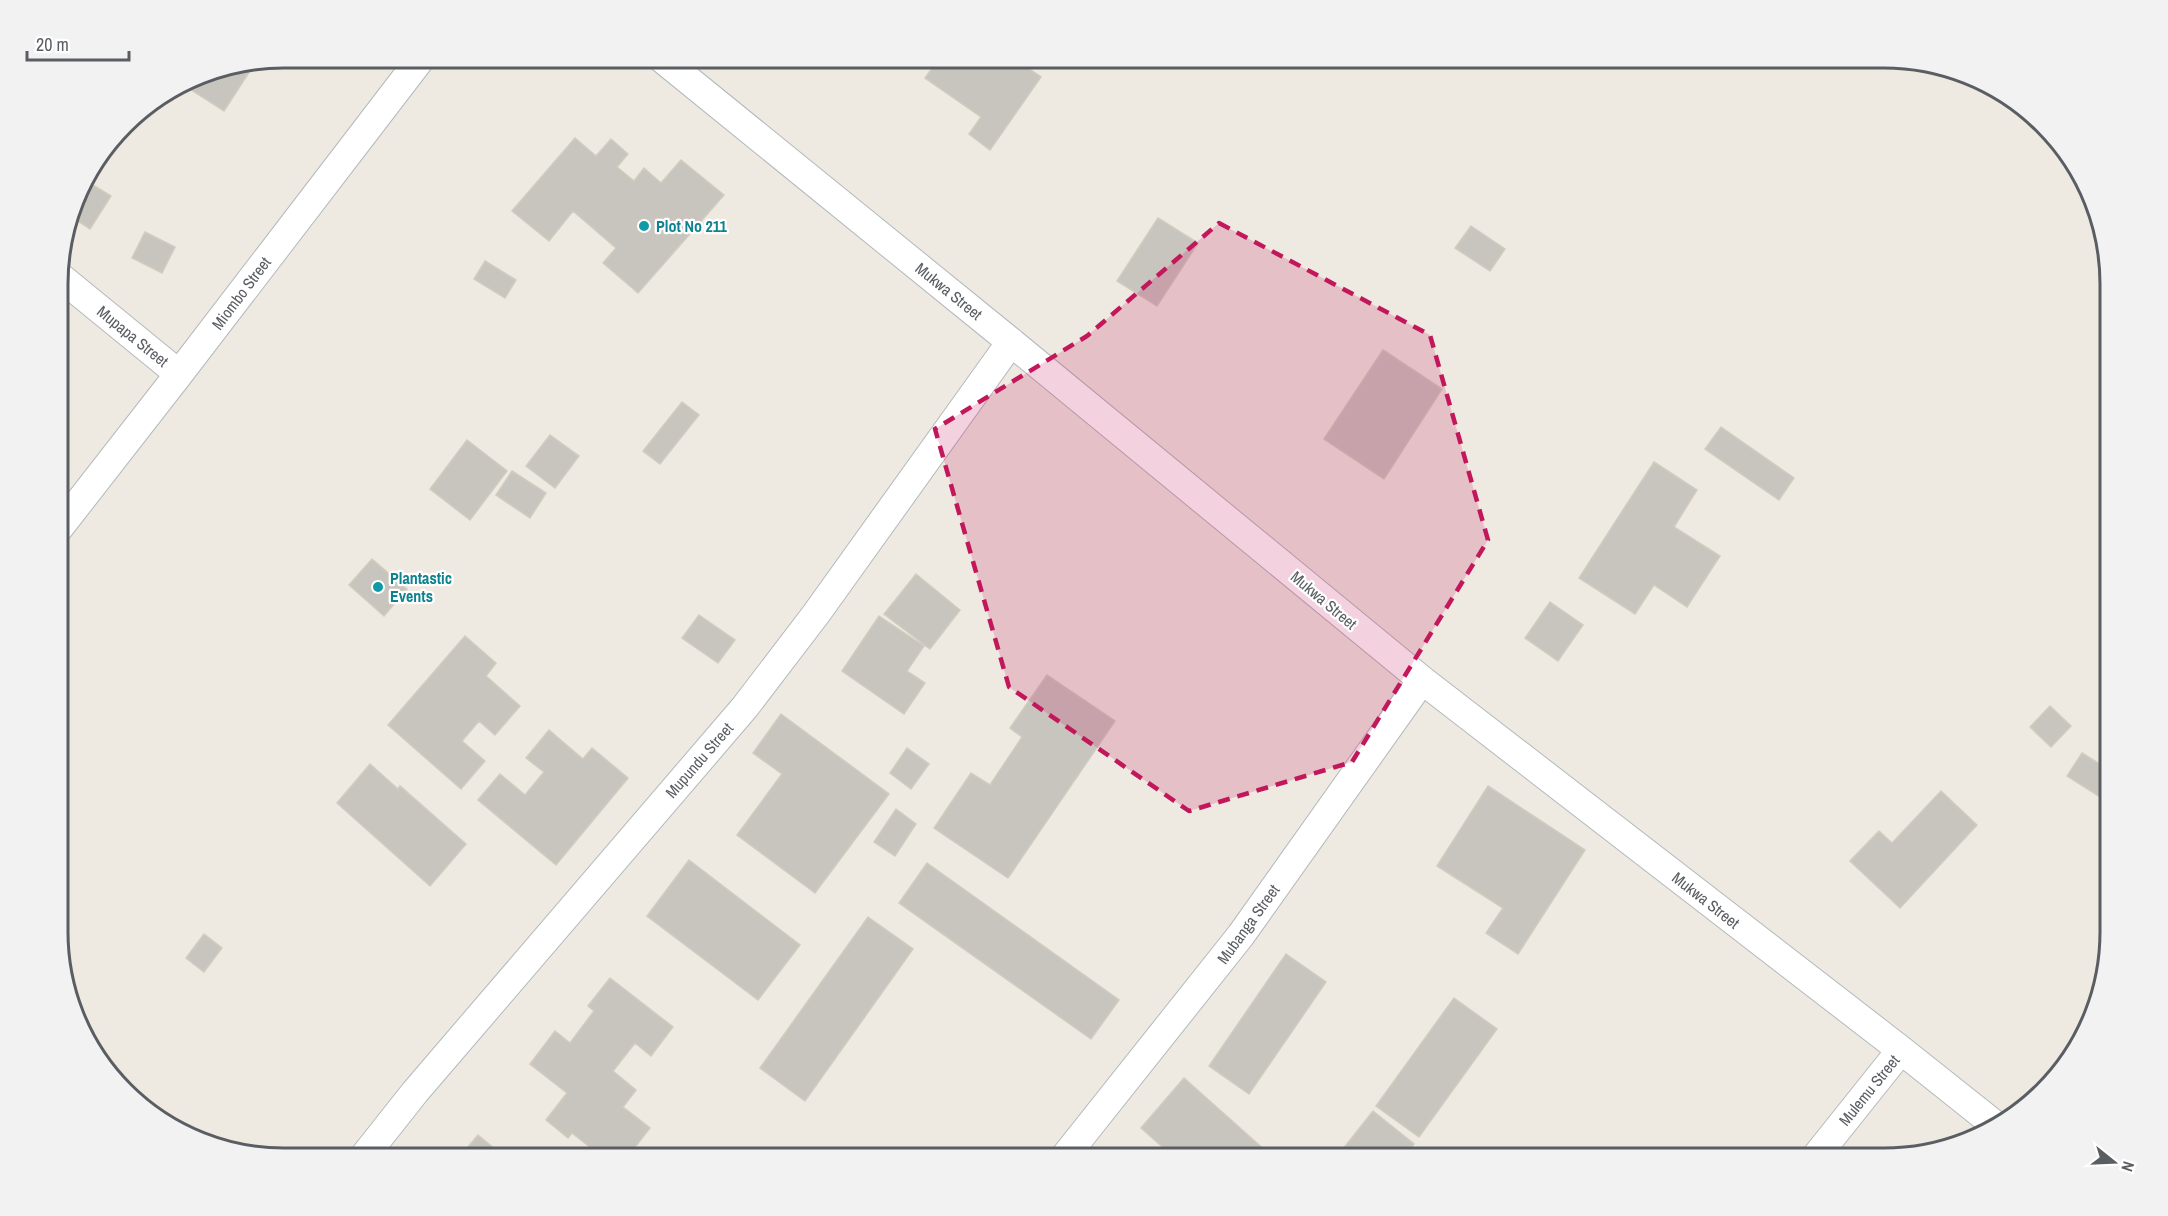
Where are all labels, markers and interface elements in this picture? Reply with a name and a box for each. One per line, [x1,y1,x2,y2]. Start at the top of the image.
scale bar [27,24,129,62]
text: 20 m [36,32,69,57]
place label: Plot No 211 [656,215,727,237]
marker: Plot No 211 [637,219,651,233]
street label: Miombo Street [206,252,276,334]
street label: Mukwa Street [911,257,987,325]
street label: Mupapa Street [93,300,174,372]
street label: Mukwa Street [1286,566,1362,634]
place label: Plantastic Events [390,567,452,607]
marker: Plantastic Events [371,580,385,594]
street label: Mupundu Street [660,717,738,802]
street label: Mukwa Street [1668,867,1745,934]
street label: Mubanga Street [1212,879,1285,968]
street label: Mulemu Street [1834,1050,1905,1130]
north arrow [2084,1132,2144,1192]
text: N [2116,1159,2140,1175]

